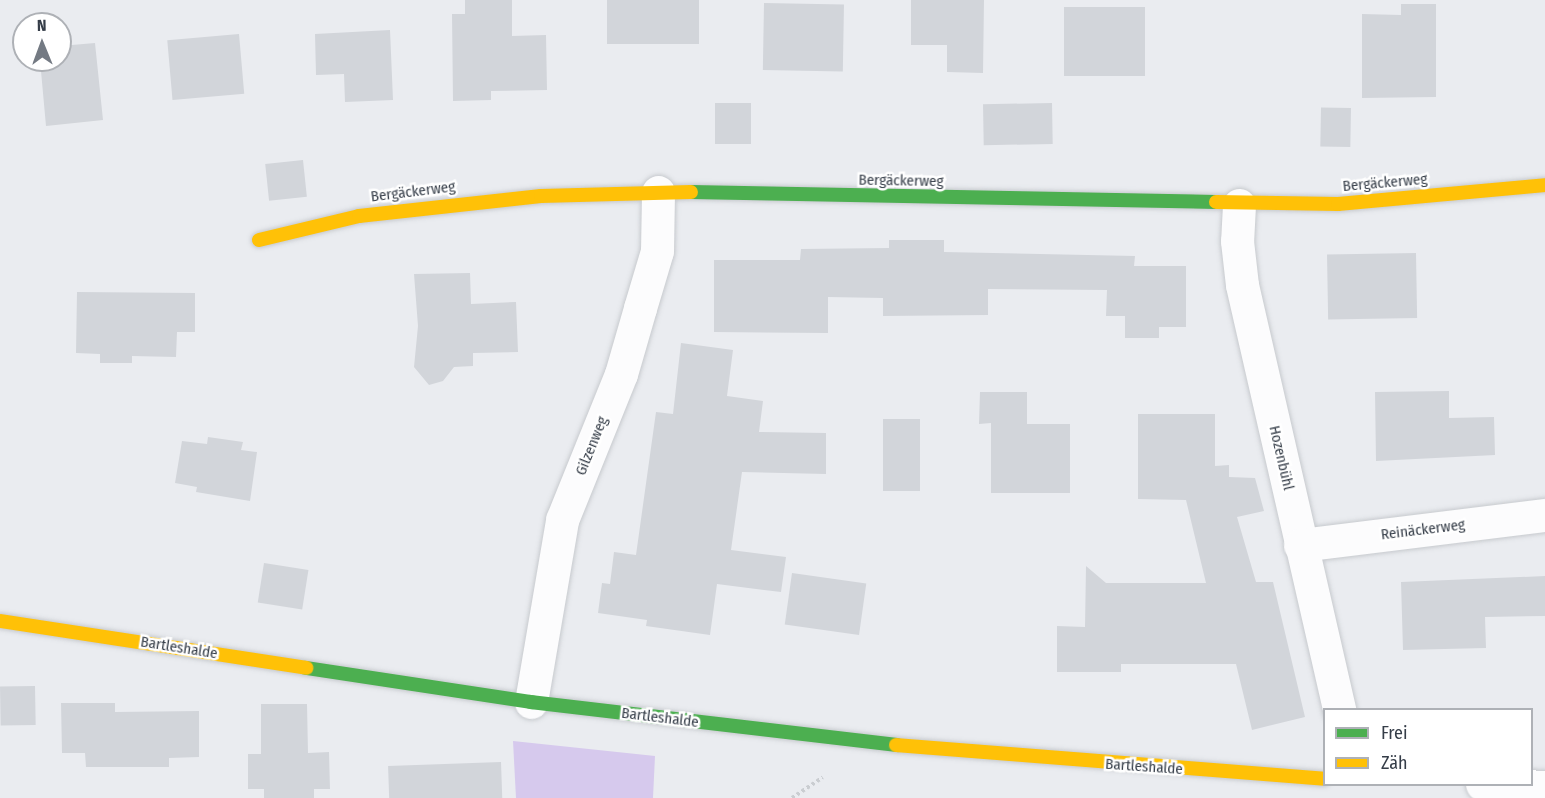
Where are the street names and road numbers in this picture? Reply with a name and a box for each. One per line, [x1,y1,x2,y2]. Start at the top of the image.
street label: Bergäckerweg [1342,170,1428,196]
street label: Bergäckerweg [858,171,944,191]
street label: Bergäckerweg [370,178,456,206]
street label: Gilzenweg [572,414,612,478]
street label: Hozenbühl [1265,424,1297,492]
street label: Reinäckerweg [1380,516,1466,544]
street label: Bartleshalde [139,633,219,663]
street label: Bartleshalde [620,704,700,732]
street label: Bartleshalde [1105,755,1183,779]

